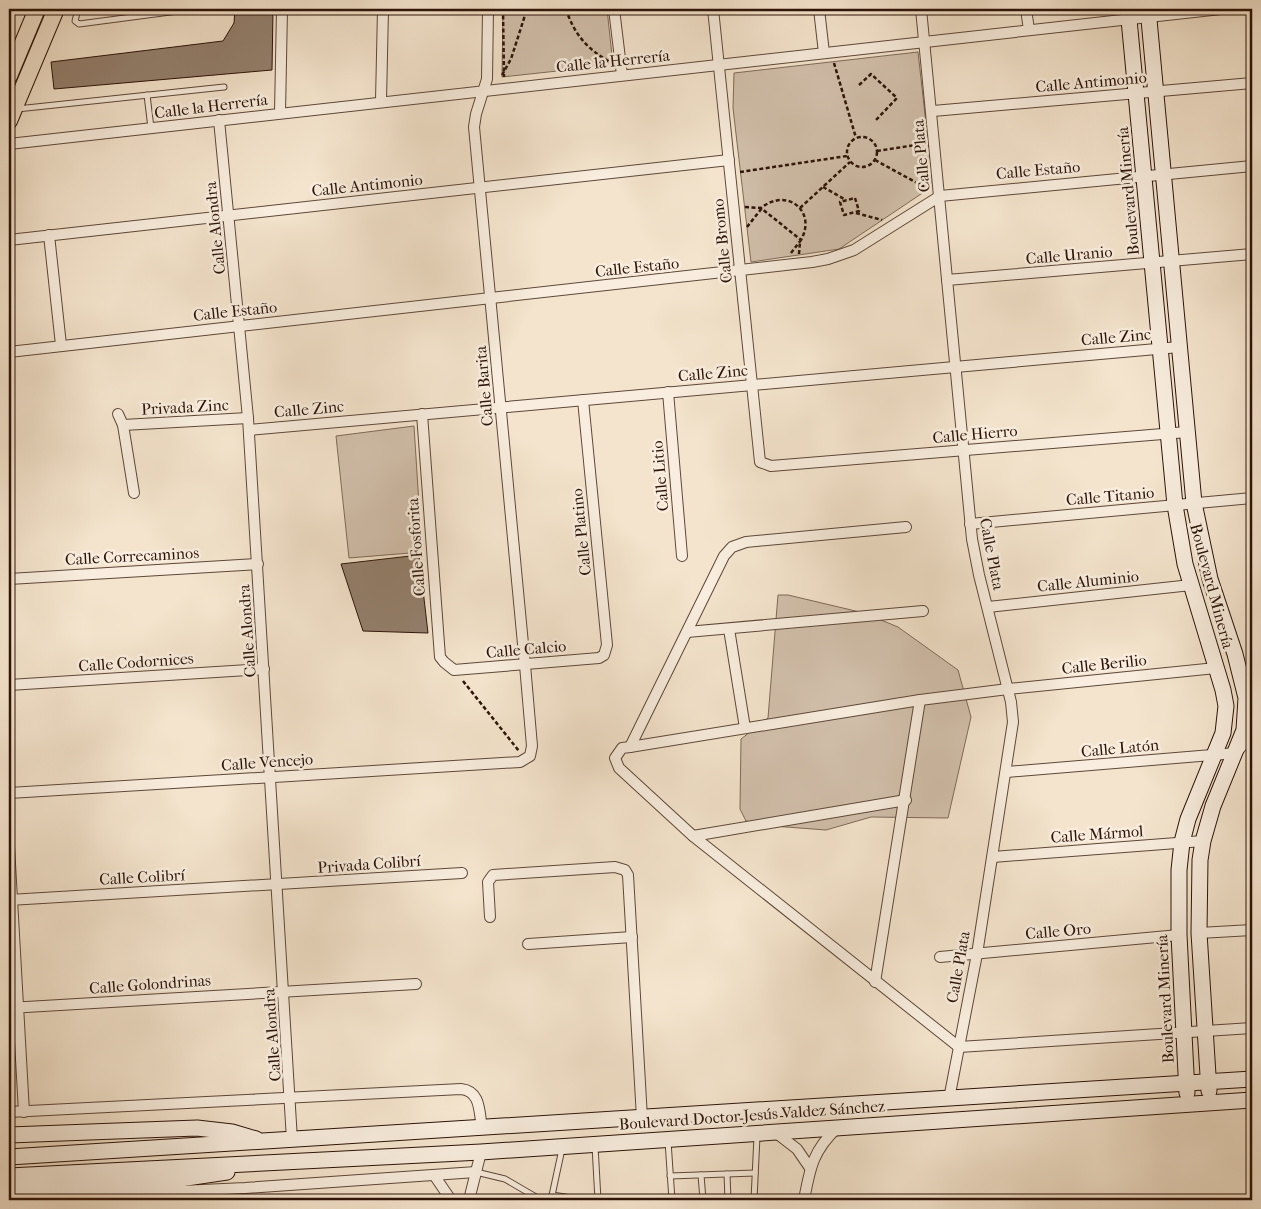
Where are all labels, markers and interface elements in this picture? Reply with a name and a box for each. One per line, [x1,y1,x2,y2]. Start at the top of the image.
street label: Calle la Herrería [555,46,671,76]
street label: Calle Antimonio [1035,68,1147,96]
street label: Calle la Herrería [153,90,269,122]
street label: Calle Plata [908,118,934,193]
street label: Boulevard Minería [1113,125,1143,256]
street label: Calle Estaño [995,157,1081,183]
street label: Calle Antimonio [311,170,423,200]
street label: Calle Alondra [201,180,229,275]
street label: Calle Bromo [708,198,736,284]
street label: Calle Uranio [1025,242,1113,268]
street label: Calle Estaño [594,253,680,281]
street label: Calle Estaño [192,297,278,325]
street label: Calle Zinc [1080,324,1152,350]
street label: Calle Barita [471,344,497,427]
street label: Calle Zinc [677,360,749,386]
street label: Privada Zinc [141,395,229,419]
street label: Calle Zinc [273,396,345,422]
street label: Calle Hierro [932,421,1018,447]
street label: Calle Litio [647,440,673,512]
street label: Calle Titanio [1065,483,1155,509]
street label: Calle Platino [567,488,595,576]
street label: Calle Fosforita [403,497,429,597]
street label: Calle Plata [976,516,1008,592]
street label: Boulevard Minería [1186,521,1238,651]
street label: Calle Correcaminos [65,543,200,569]
street label: Calle Aluminio [1036,566,1140,596]
street label: Calle Alondra [234,583,260,678]
street label: Calle Calcio [485,636,567,662]
street label: Calle Codornices [78,648,194,676]
street label: Calle Berilio [1061,650,1147,678]
street label: Calle Latón [1080,735,1161,761]
street label: Calle Vencejo [220,749,314,775]
street label: Calle Mármol [1050,821,1144,847]
street label: Privada Colibrí [317,851,421,877]
street label: Calle Colibrí [99,865,186,889]
street label: Calle Oro [1024,919,1092,943]
street label: Calle Plata [942,929,974,1005]
street label: Boulevard Minería [1152,934,1178,1064]
street label: Calle Golondrinas [89,970,212,998]
street label: Calle Alondra [259,987,285,1082]
street label: Boulevard Doctor Jesús Valdez Sánchez [618,1096,886,1134]

